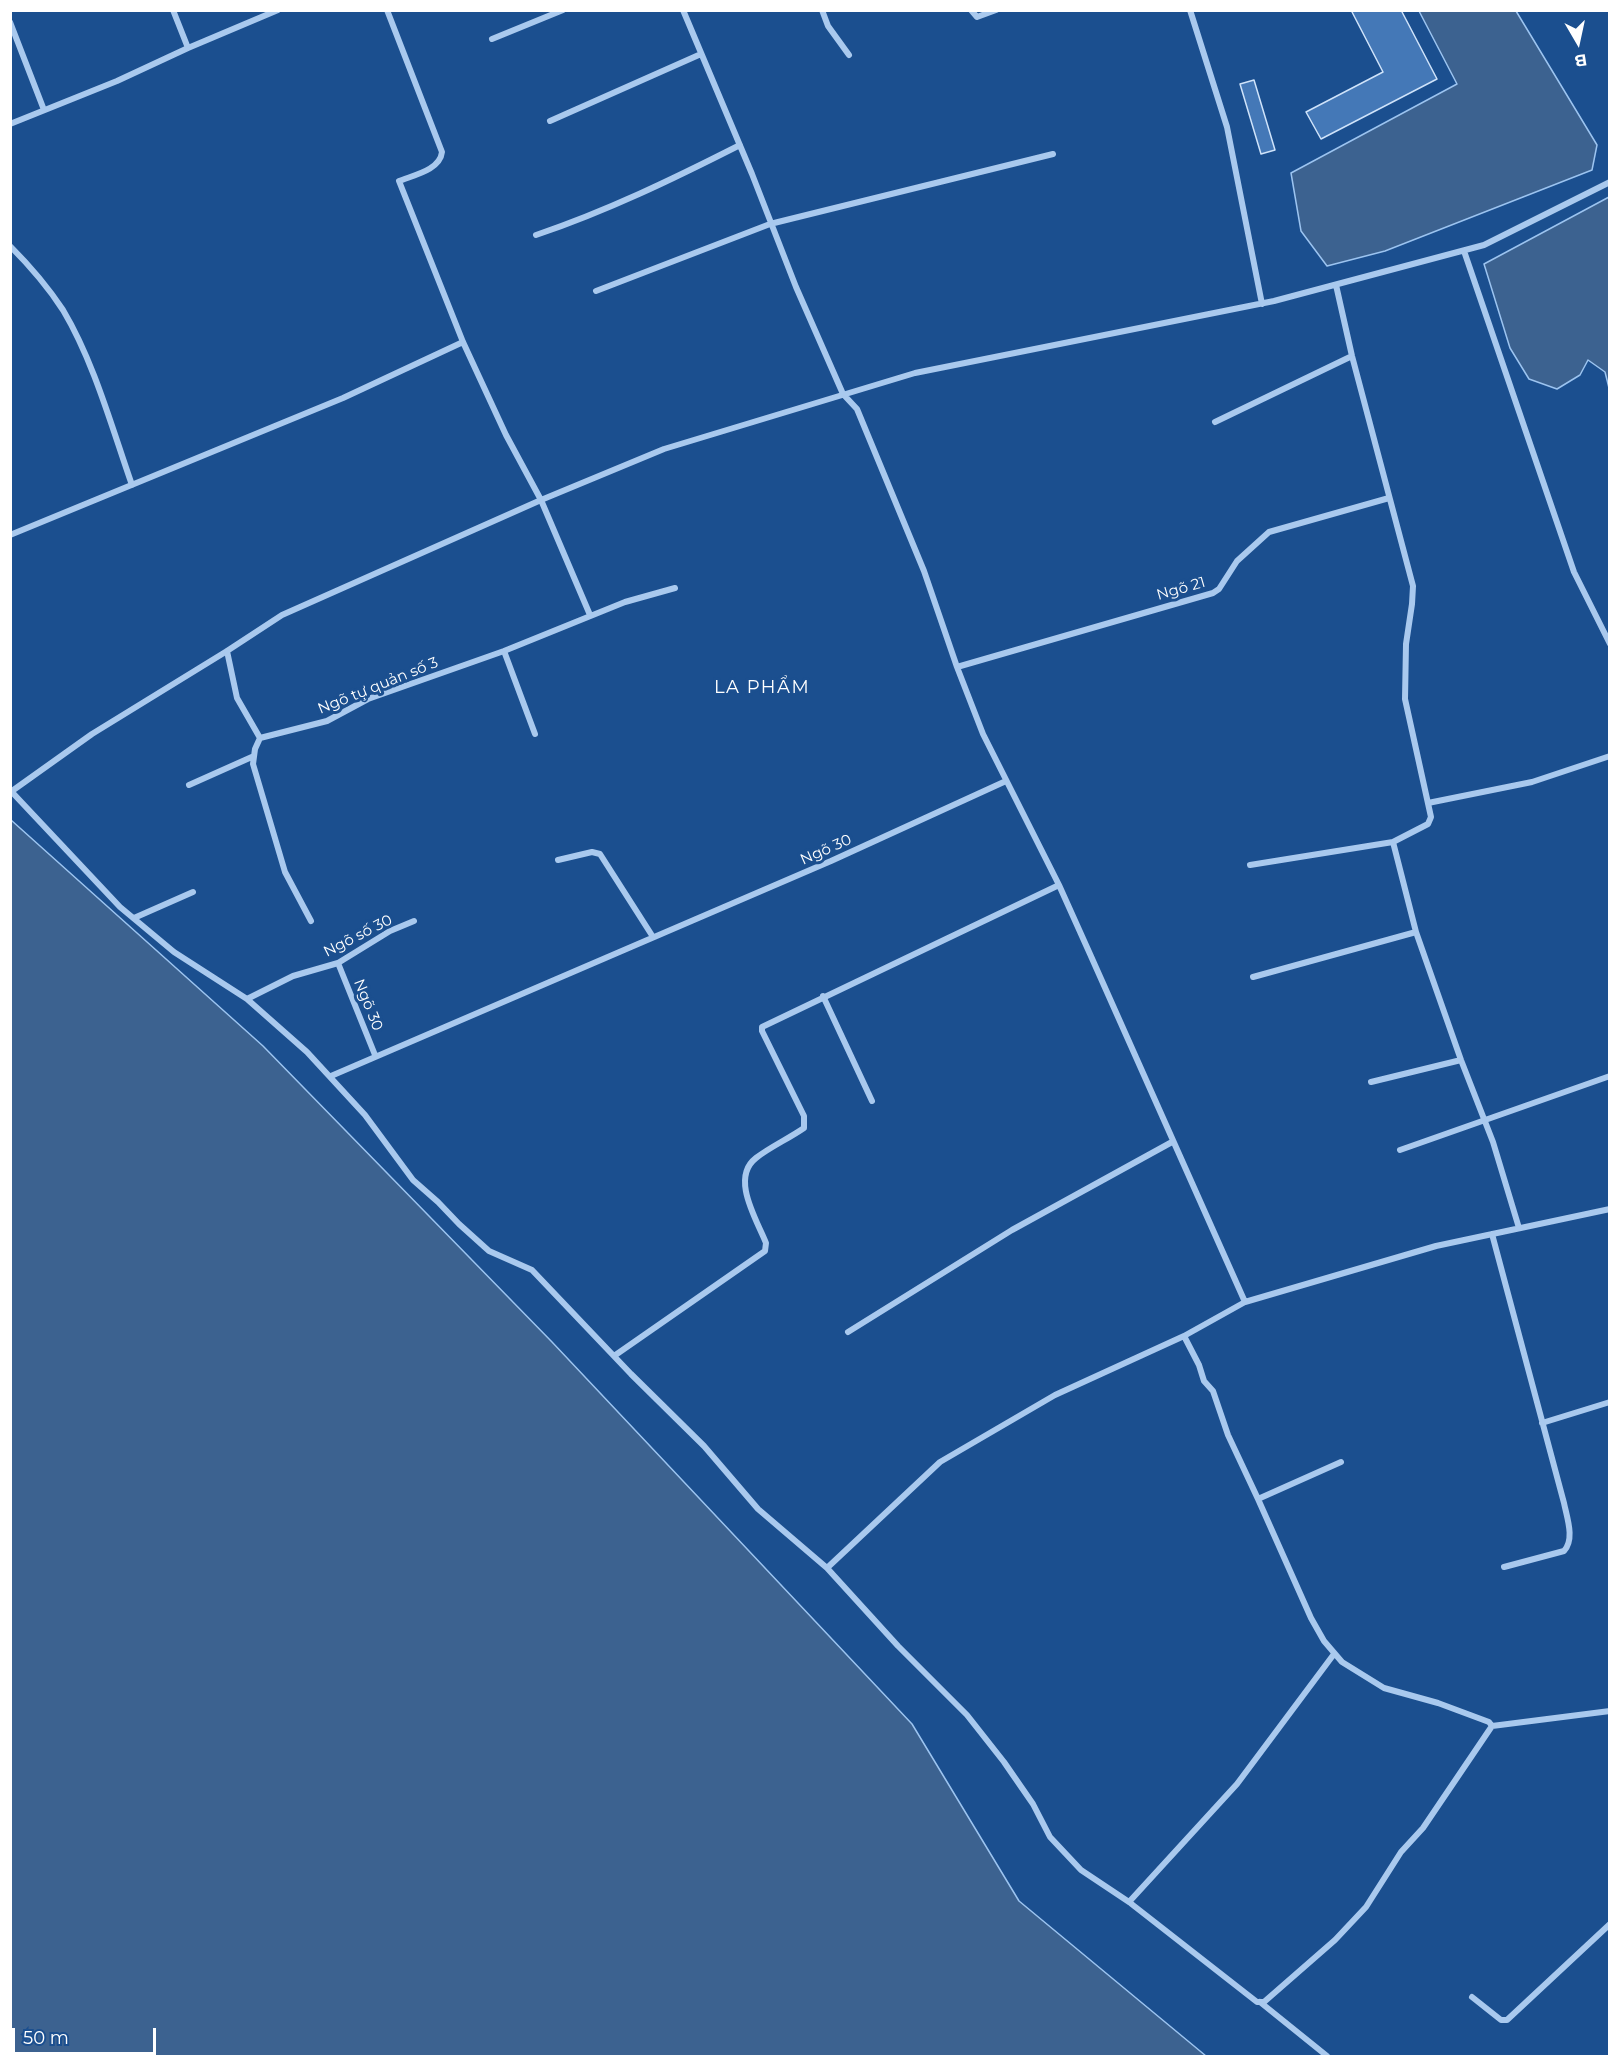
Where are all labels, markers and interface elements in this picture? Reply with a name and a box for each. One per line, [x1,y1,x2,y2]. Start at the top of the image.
north arrow [1548,12,1608,72]
text: B [1573,50,1588,71]
street label: Ngõ 21 [1155,573,1207,605]
street label: Ngõ tự quản số 3 [315,654,441,718]
district label: LA PHẨM [714,677,810,699]
street label: Ngõ 30 [798,831,854,869]
street label: Ngõ số 30 [321,911,395,961]
street label: Ngõ 30 [350,977,386,1033]
scale bar [15,2016,159,2054]
text: 50 m [23,2027,69,2049]

